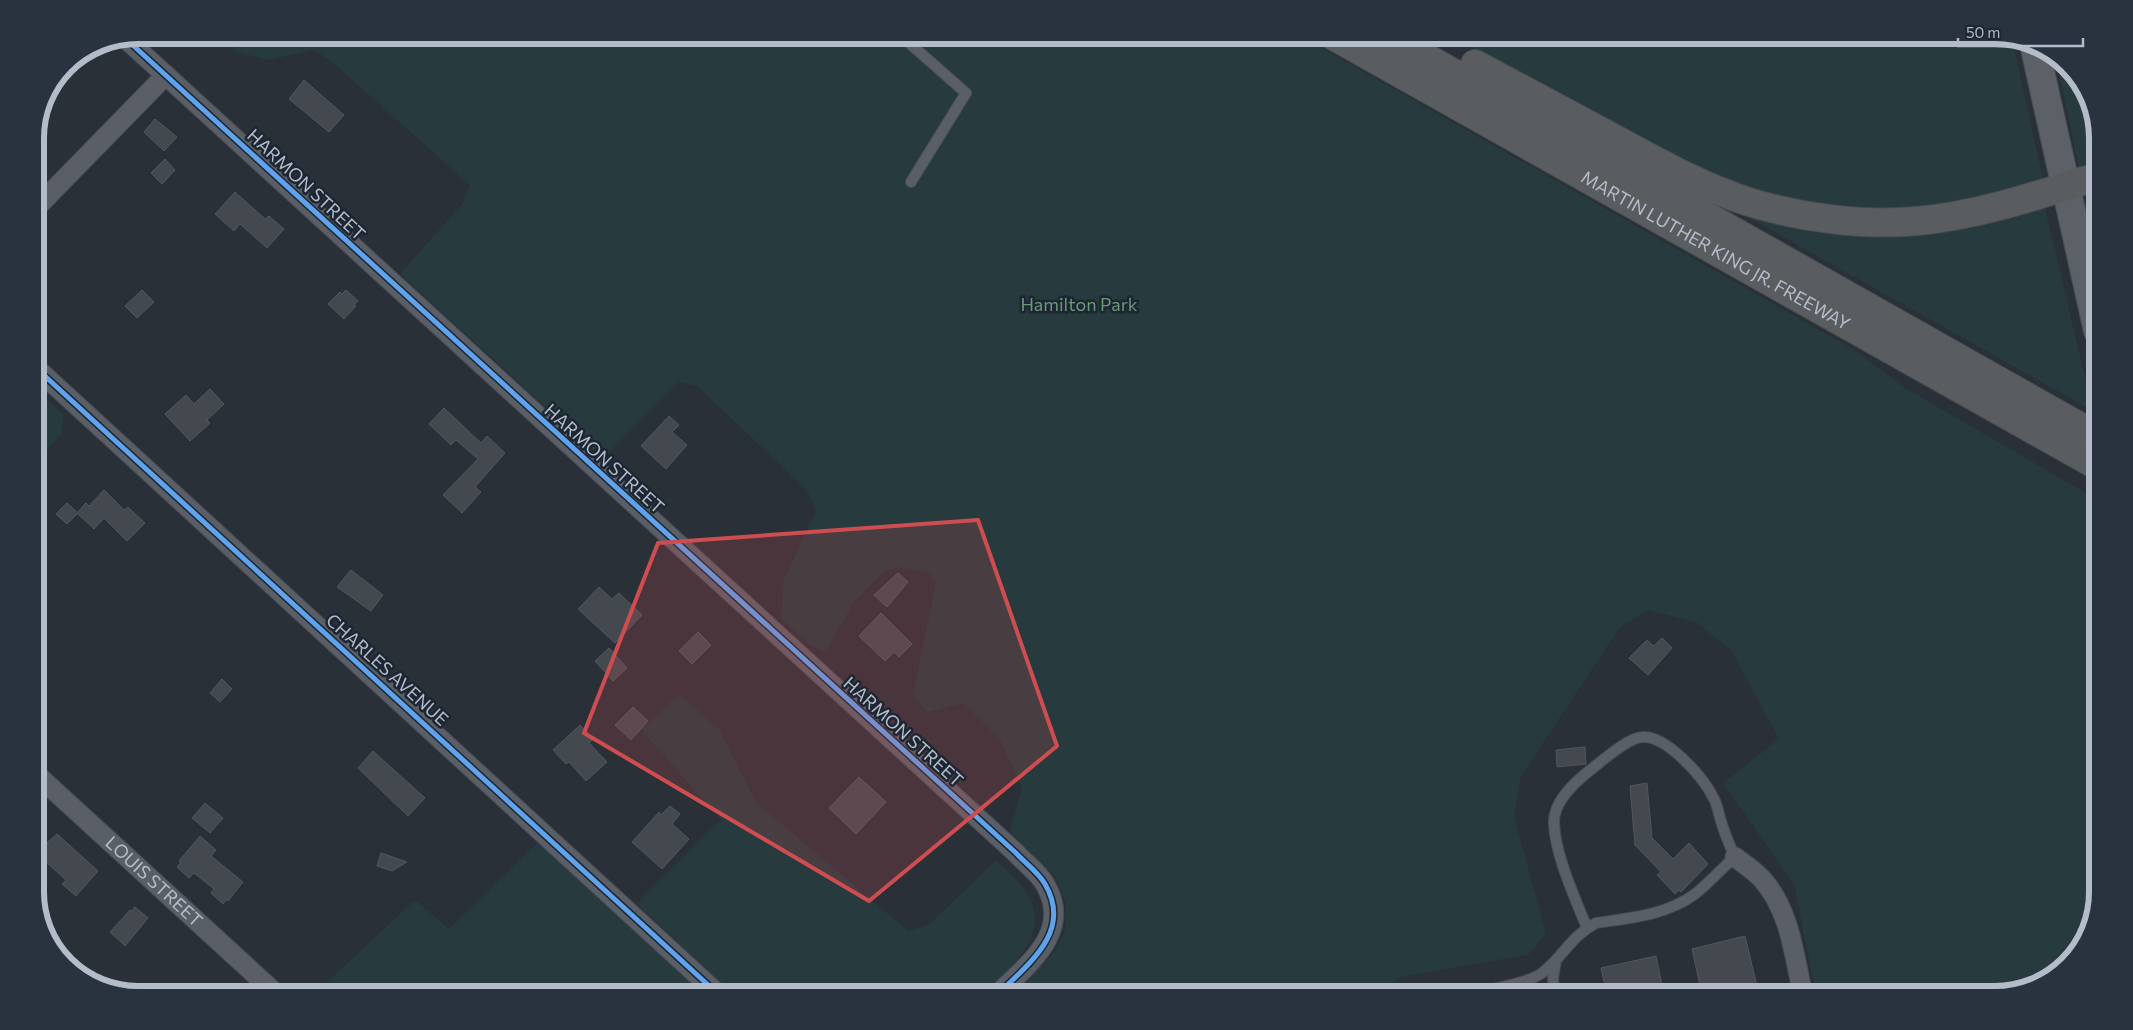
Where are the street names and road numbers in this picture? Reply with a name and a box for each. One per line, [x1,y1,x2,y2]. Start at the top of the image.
street label: HARMON STREET [243,124,370,245]
street label: MARTIN LUTHER KING JR. FREEWAY [1578,165,1855,334]
street label: HARMON STREET [540,399,669,518]
street label: CHARLES AVENUE [322,609,453,730]
street label: HARMON STREET [839,672,968,791]
street label: LOUIS STREET [101,831,207,931]

